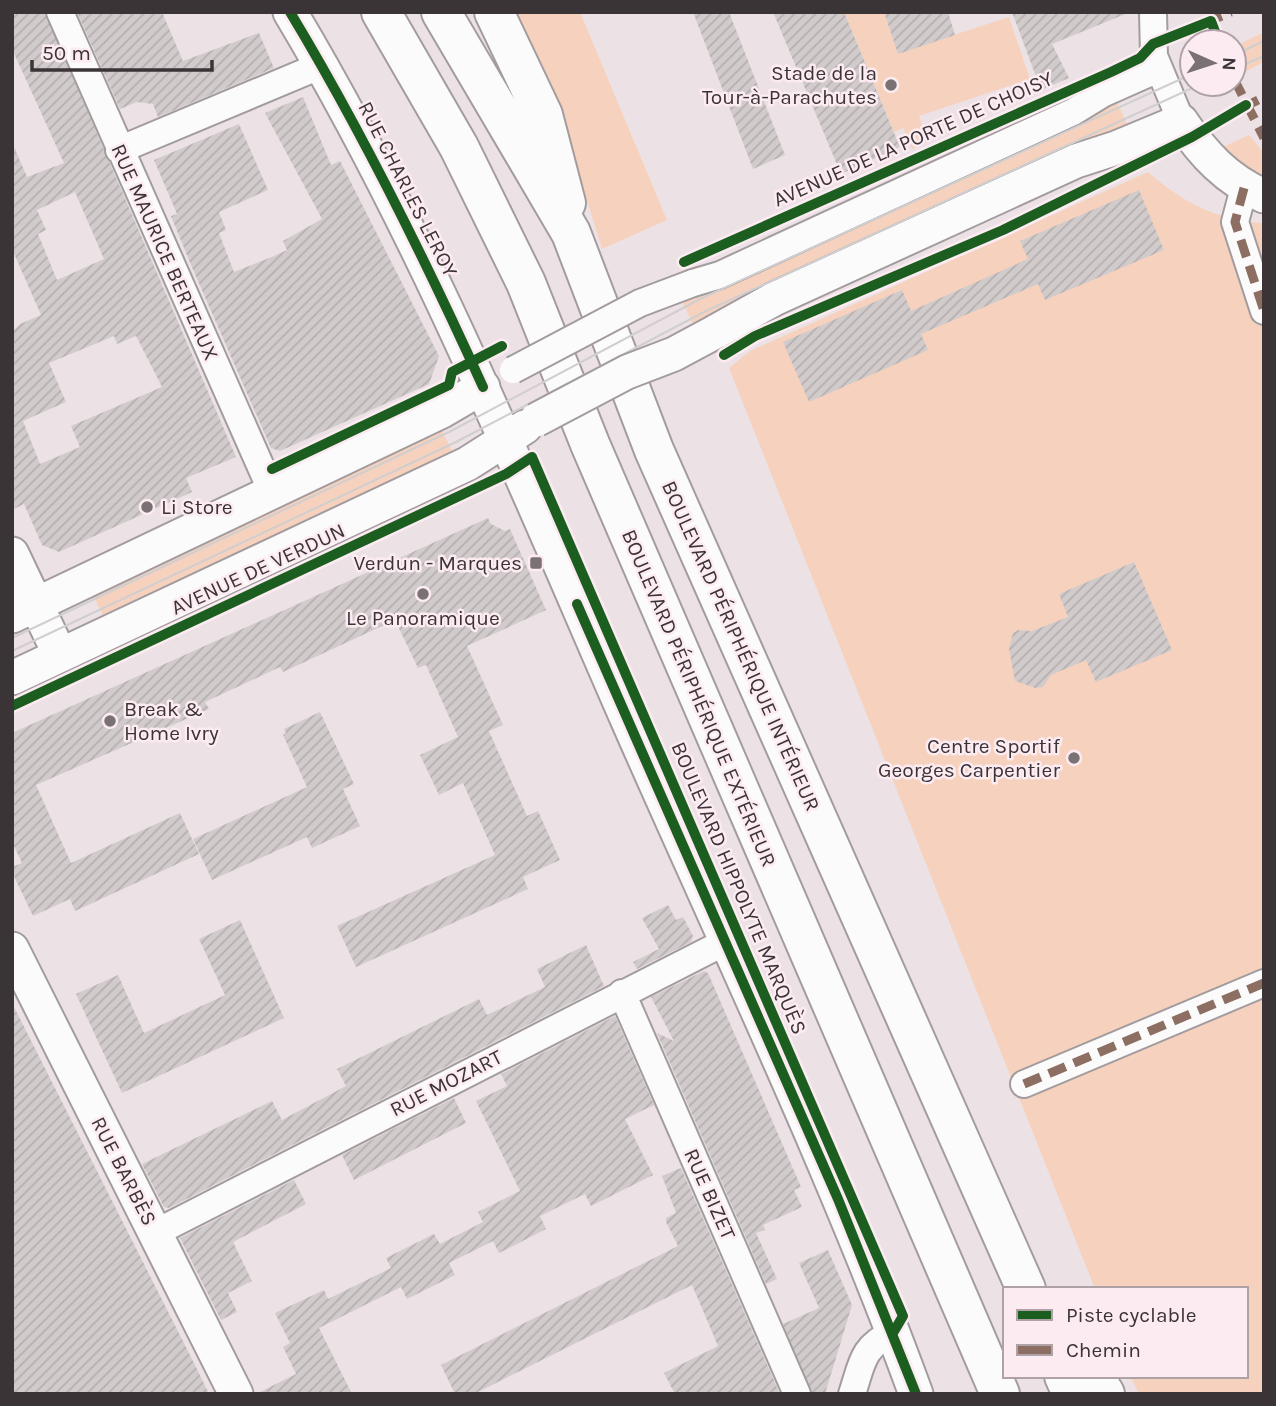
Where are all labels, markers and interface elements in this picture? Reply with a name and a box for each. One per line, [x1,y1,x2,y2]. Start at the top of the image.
scale bar [32,28,212,72]
north arrow [1178,28,1248,98]
text: 50 m [42,41,91,65]
text: N [1218,56,1240,71]
place label: Stade de la Tour-à-Parachutes [702,61,877,109]
street label: AVENUE DE LA PORTE DE CHOISY [769,66,1057,212]
marker: Stade de la Tour-à-Parachutes [883,77,899,93]
street label: RUE CHARLES LEROY [353,97,463,281]
street label: RUE MAURICE BERTEAUX [106,140,224,364]
street label: BOULEVARD PÉRIPHÉRIQUE INTÉRIEUR [657,477,825,815]
place label: Li Store [161,495,233,519]
marker: Li Store [139,499,155,515]
street label: AVENUE DE VERDUN [167,518,349,620]
street label: BOULEVARD PÉRIPHÉRIQUE EXTÉRIEUR [617,526,781,870]
place label: Verdun - Marques [354,551,522,575]
marker: Verdun - Marques [528,555,544,571]
marker: Le Panoramique [415,586,431,602]
place label: Le Panoramique [346,606,500,630]
place label: Break & Home Ivry [124,697,219,745]
marker: Break & Home Ivry [102,713,118,729]
place label: Centre Sportif Georges Carpentier [878,734,1061,782]
street label: BOULEVARD HIPPOLYTE MARQUÈS [666,738,812,1038]
marker: Centre Sportif Georges Carpentier [1066,750,1082,766]
street label: RUE MOZART [386,1044,506,1122]
street label: RUE BARBÈS [86,1113,162,1229]
street label: RUE BIZET [679,1145,741,1244]
legend [1003,1287,1248,1378]
text: Piste cyclable [1066,1303,1197,1327]
text: Chemin [1066,1338,1141,1362]

